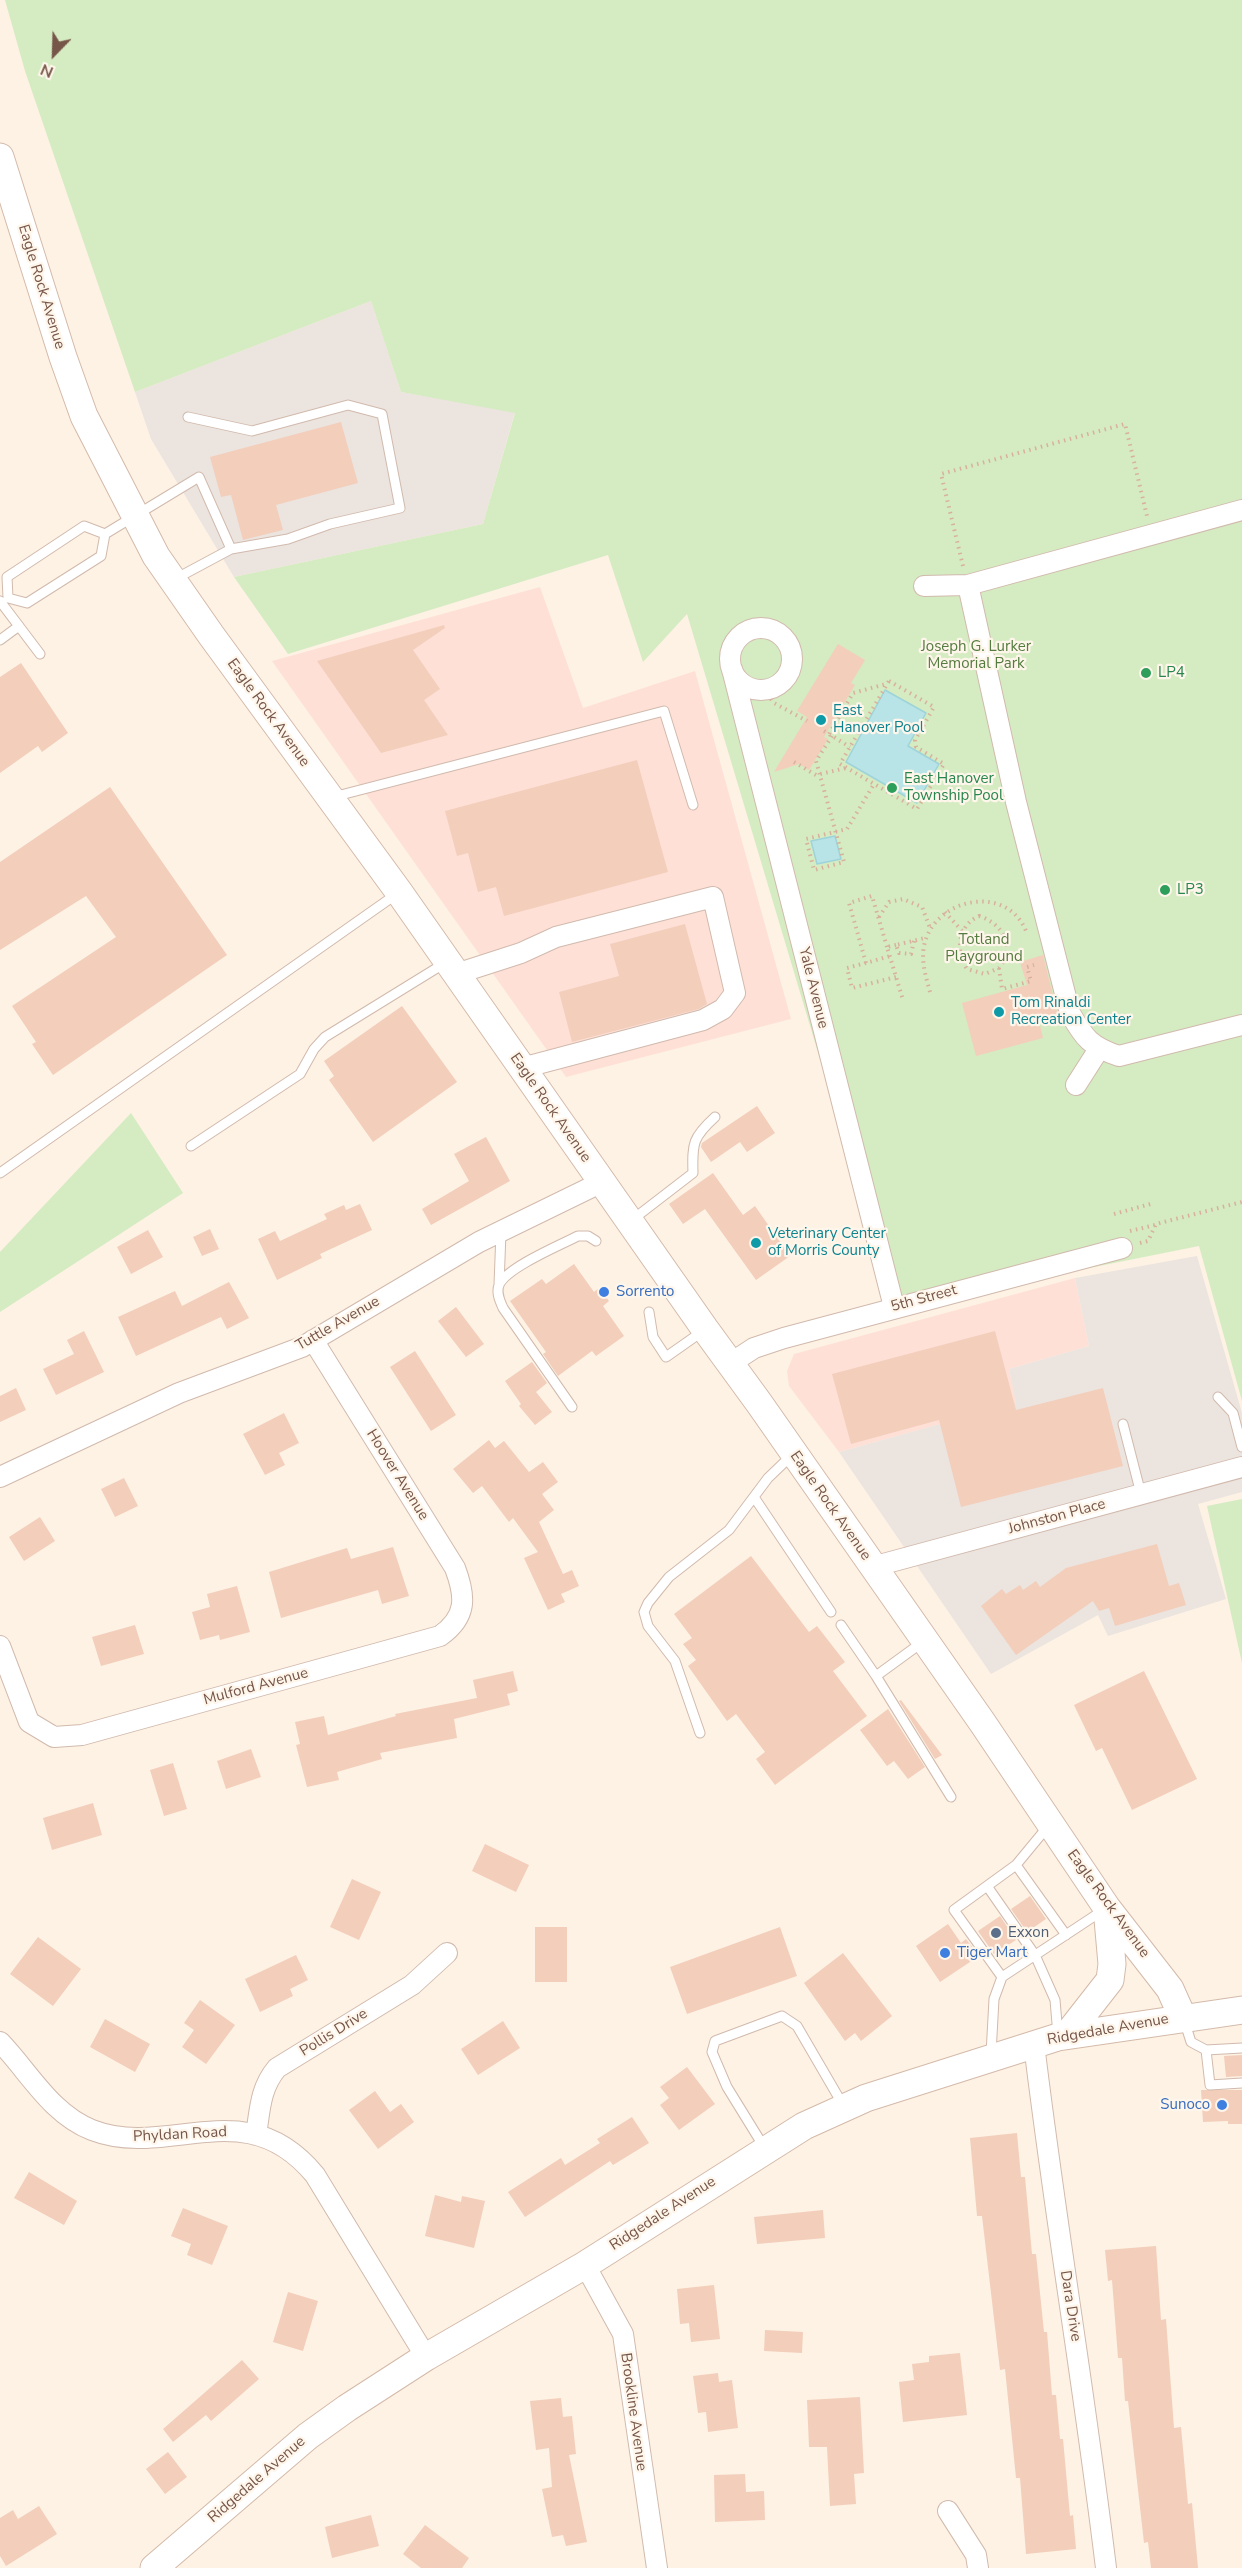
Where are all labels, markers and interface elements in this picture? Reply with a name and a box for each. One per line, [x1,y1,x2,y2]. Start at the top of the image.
north arrow [24,24,84,84]
text: N [37,58,57,83]
street label: Eagle Rock Avenue [14,223,68,351]
park label: Joseph G. Lurker Memorial Park [921,638,1031,673]
street label: Eagle Rock Avenue [223,655,313,771]
place label: LP4 [1158,664,1185,682]
marker: LP4 [1139,666,1153,680]
place label: East Hanover Pool [833,702,924,737]
marker: East Hanover Pool [814,713,828,727]
place label: East Hanover Township Pool [904,770,1003,805]
marker: East Hanover Township Pool [885,781,899,795]
place label: LP3 [1177,881,1204,899]
marker: LP3 [1158,883,1172,897]
park label: Totland Playground [945,931,1023,966]
street label: Yale Avenue [794,946,832,1030]
place label: Tom Rinaldi Recreation Center [1011,994,1131,1029]
marker: Tom Rinaldi Recreation Center [992,1005,1006,1019]
street label: Eagle Rock Avenue [506,1050,594,1166]
place label: Veterinary Center of Morris County [768,1225,886,1260]
marker: Veterinary Center of Morris County [749,1236,763,1250]
street label: 5th Street [889,1282,959,1316]
place label: Sorrento [616,1283,674,1301]
marker: Sorrento [597,1285,611,1299]
street label: Tuttle Avenue [293,1293,383,1355]
street label: Hoover Avenue [362,1426,432,1524]
street label: Eagle Rock Avenue [786,1448,874,1564]
street label: Johnston Place [1006,1495,1108,1539]
street label: Mulford Avenue [202,1664,310,1710]
street label: Eagle Rock Avenue [1063,1846,1153,1962]
place label: Exxon [1008,1924,1049,1942]
marker: Exxon [989,1926,1003,1940]
place label: Tiger Mart [957,1944,1027,1962]
marker: Tiger Mart [938,1946,952,1960]
street label: Pollis Drive [297,2005,371,2061]
street label: Ridgedale Avenue [1046,2010,1170,2050]
place label: Sunoco [1160,2096,1210,2114]
marker: Sunoco [1215,2098,1229,2112]
street label: Phyldan Road [133,2124,227,2146]
street label: Ridgedale Avenue [607,2173,719,2255]
street label: Dara Drive [1055,2269,1085,2343]
street label: Brookline Avenue [616,2352,650,2472]
street label: Ridgedale Avenue [205,2433,309,2527]

